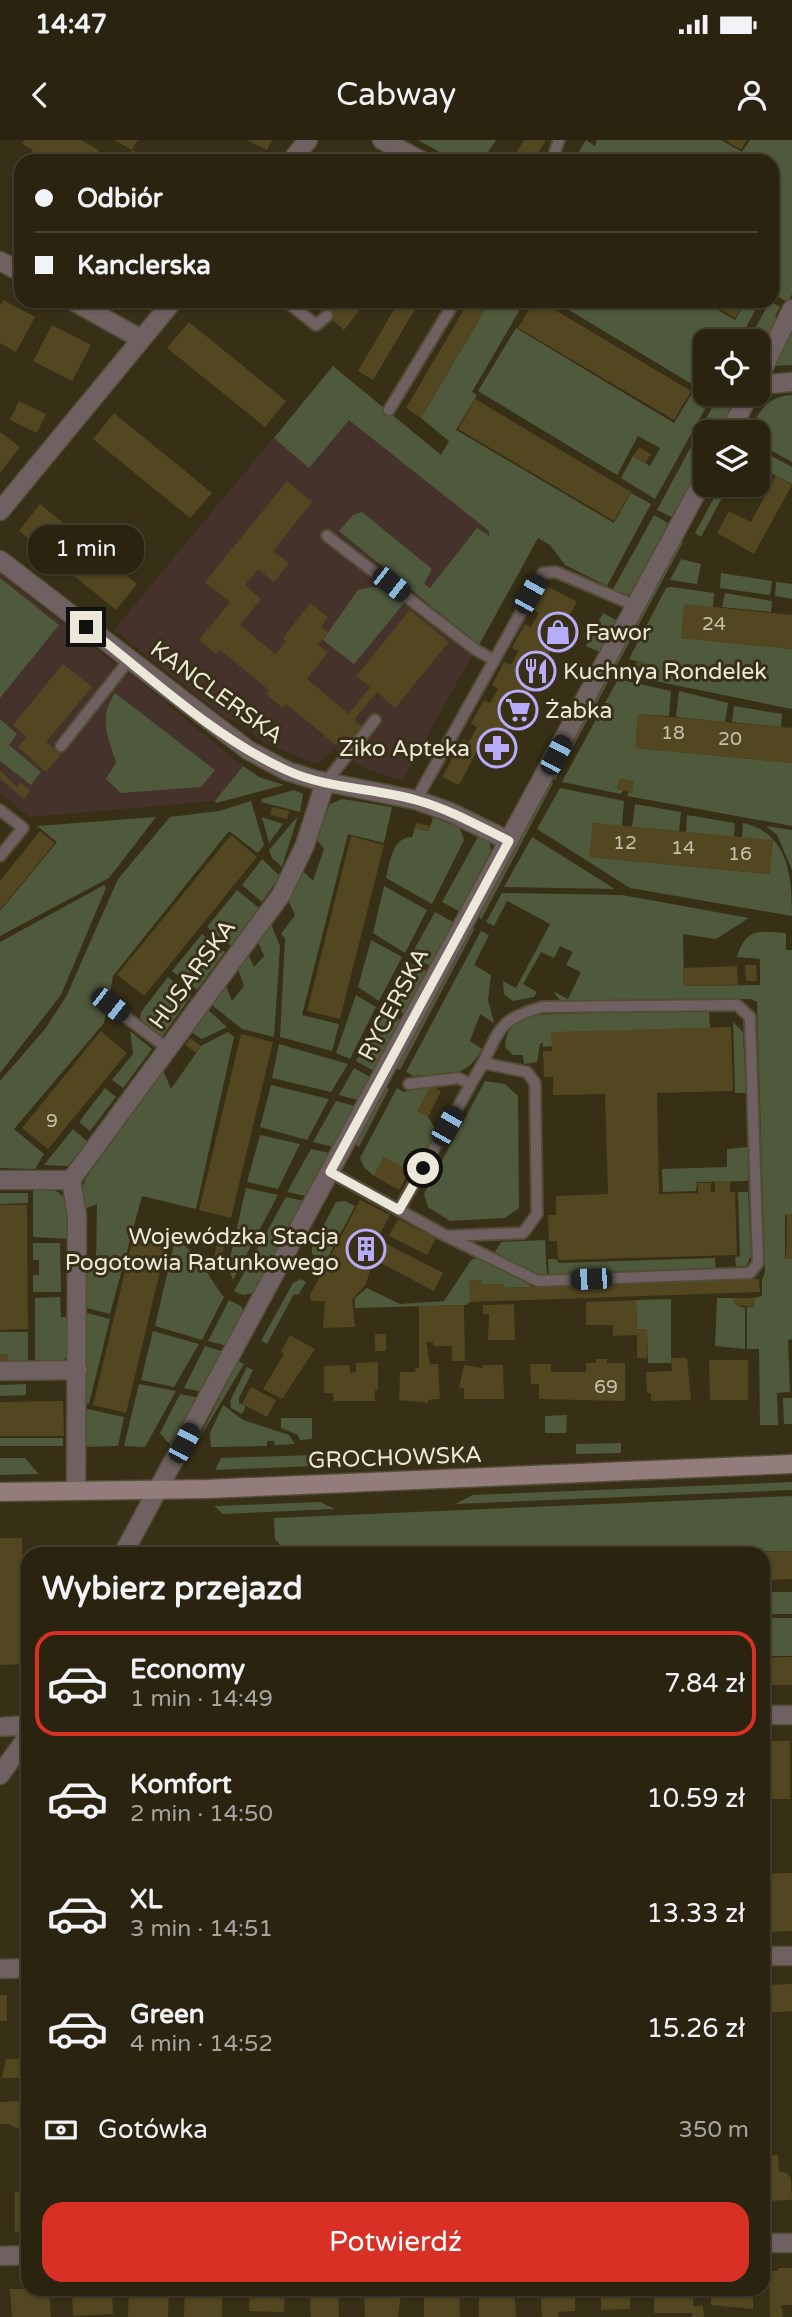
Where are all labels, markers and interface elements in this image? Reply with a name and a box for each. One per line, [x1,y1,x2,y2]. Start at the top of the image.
text: 14:47 [35,9,107,40]
icon: back [21,76,59,114]
text: Cabway [336,76,456,114]
icon: person [733,76,771,114]
text: Odbiór [77,183,163,214]
text: Kanclerska [77,250,211,281]
map controls [693,329,770,497]
button: locate [693,329,770,406]
button: layers [693,420,770,497]
callout: 1 min [28,526,144,574]
text: 1 min [55,535,117,563]
car [368,563,415,605]
car [511,571,550,617]
route end [70,611,102,643]
shop icon: Fawor [537,611,579,653]
house number: 24 [702,613,726,635]
place label: Fawor [585,619,651,647]
street label: KANCLERSKA [145,635,288,750]
restaurant icon: Kuchnya Rondelek [515,650,557,692]
place label: Kuchnya Rondelek [563,658,767,686]
supermarket icon: Żabka [497,689,539,731]
place label: Żabka [545,697,612,725]
house number: 18 [661,722,685,744]
pharmacy icon: Ziko Apteka [476,727,518,769]
house number: 20 [718,728,742,750]
car [537,732,576,778]
place label: Ziko Apteka [339,735,470,763]
house number: 12 [613,832,637,854]
house number: 14 [671,837,695,859]
house number: 16 [728,843,752,865]
street label: HUSARSKA [144,914,242,1035]
street label: RYCERSKA [352,943,435,1066]
car [87,984,134,1026]
car [428,1103,467,1149]
house number: 9 [46,1110,58,1132]
route start [407,1152,439,1184]
place label: Wojewódzka Stacja Pogotowia Ratunkowego [65,1223,339,1277]
building icon: Wojewódzka Stacja Pogotowia Ratunkowego [345,1228,387,1270]
car [570,1268,613,1290]
house number: 69 [594,1376,618,1398]
car [165,1420,204,1466]
street label: GROCHOWSKA [308,1441,482,1475]
text: Wybierz przejazd [42,1570,303,1608]
icon: car [46,1652,109,1715]
text: Economy [130,1654,245,1685]
text: 7.84 zł [664,1668,745,1699]
text: 1 min · 14:49 [130,1685,273,1713]
icon: car [46,1767,109,1830]
text: Komfort [130,1769,232,1800]
text: 10.59 zł [646,1783,745,1814]
text: 2 min · 14:50 [130,1800,273,1828]
icon: car [46,1882,109,1945]
text: XL [130,1884,162,1915]
text: 13.33 zł [646,1898,745,1929]
text: 3 min · 14:51 [130,1915,273,1943]
icon: car [46,1997,109,2060]
text: Green [130,1999,205,2030]
text: 15.26 zł [647,2013,745,2044]
text: 4 min · 14:52 [130,2030,273,2058]
icon: cash [42,2111,80,2149]
text: Gotówka [98,2114,208,2145]
text: 350 m [679,2116,749,2144]
button: Potwierdź [42,2202,749,2282]

